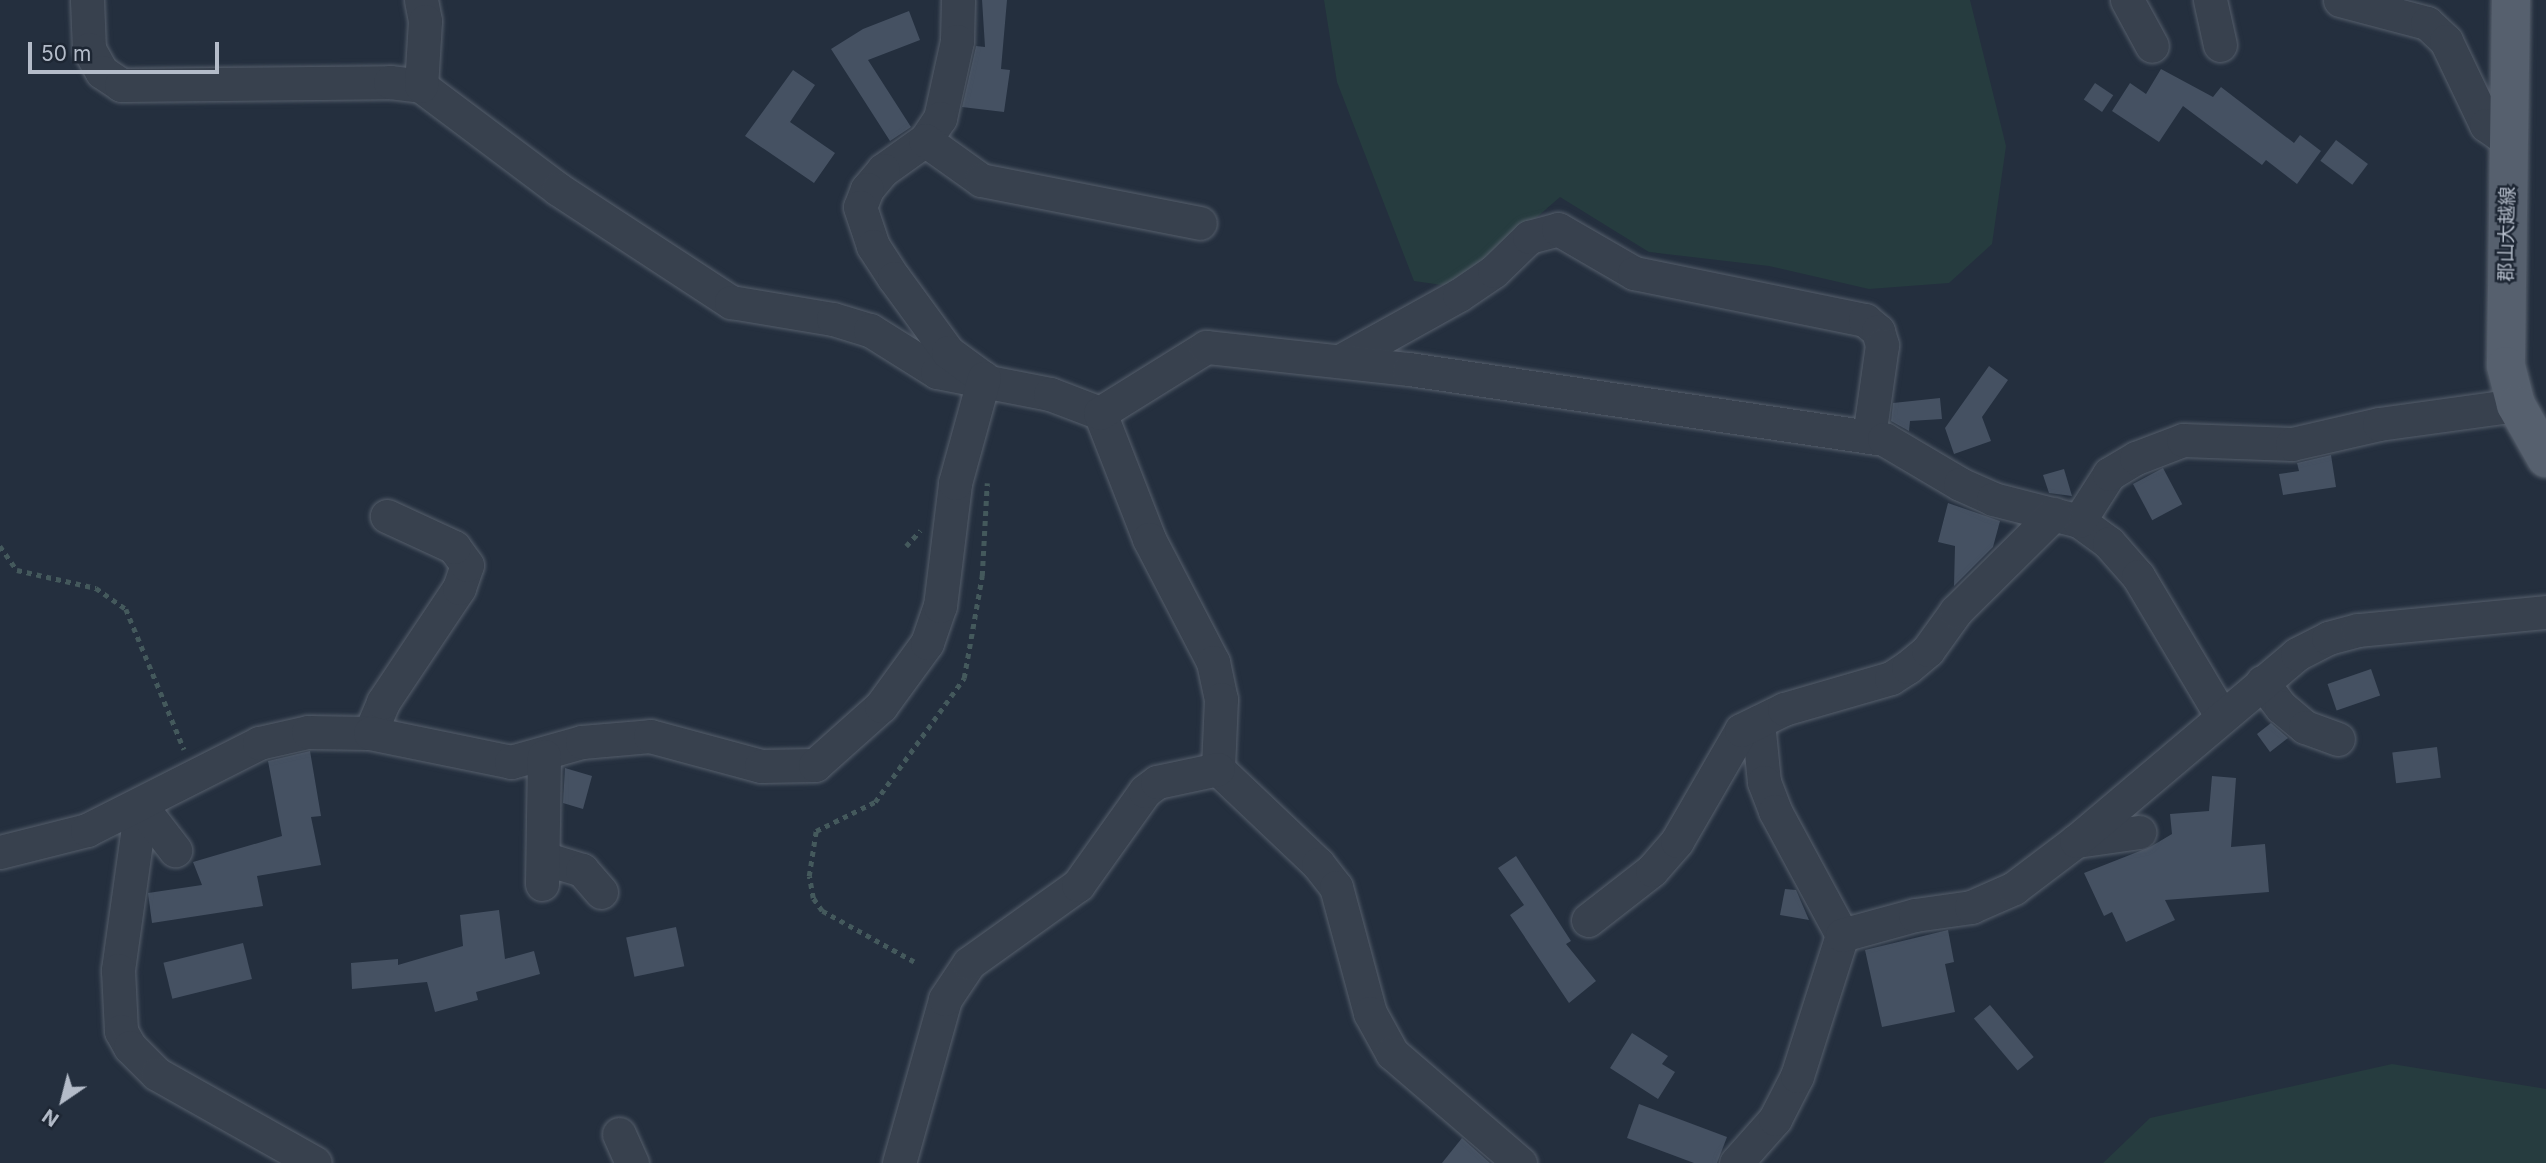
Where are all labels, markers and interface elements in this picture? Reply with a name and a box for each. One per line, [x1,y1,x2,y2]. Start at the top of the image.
scale bar [32,28,222,72]
text: 50 m [41,41,91,66]
street label: 郡山大越線 [2495,186,2519,282]
north arrow [28,1065,98,1135]
text: N [38,1104,63,1131]

